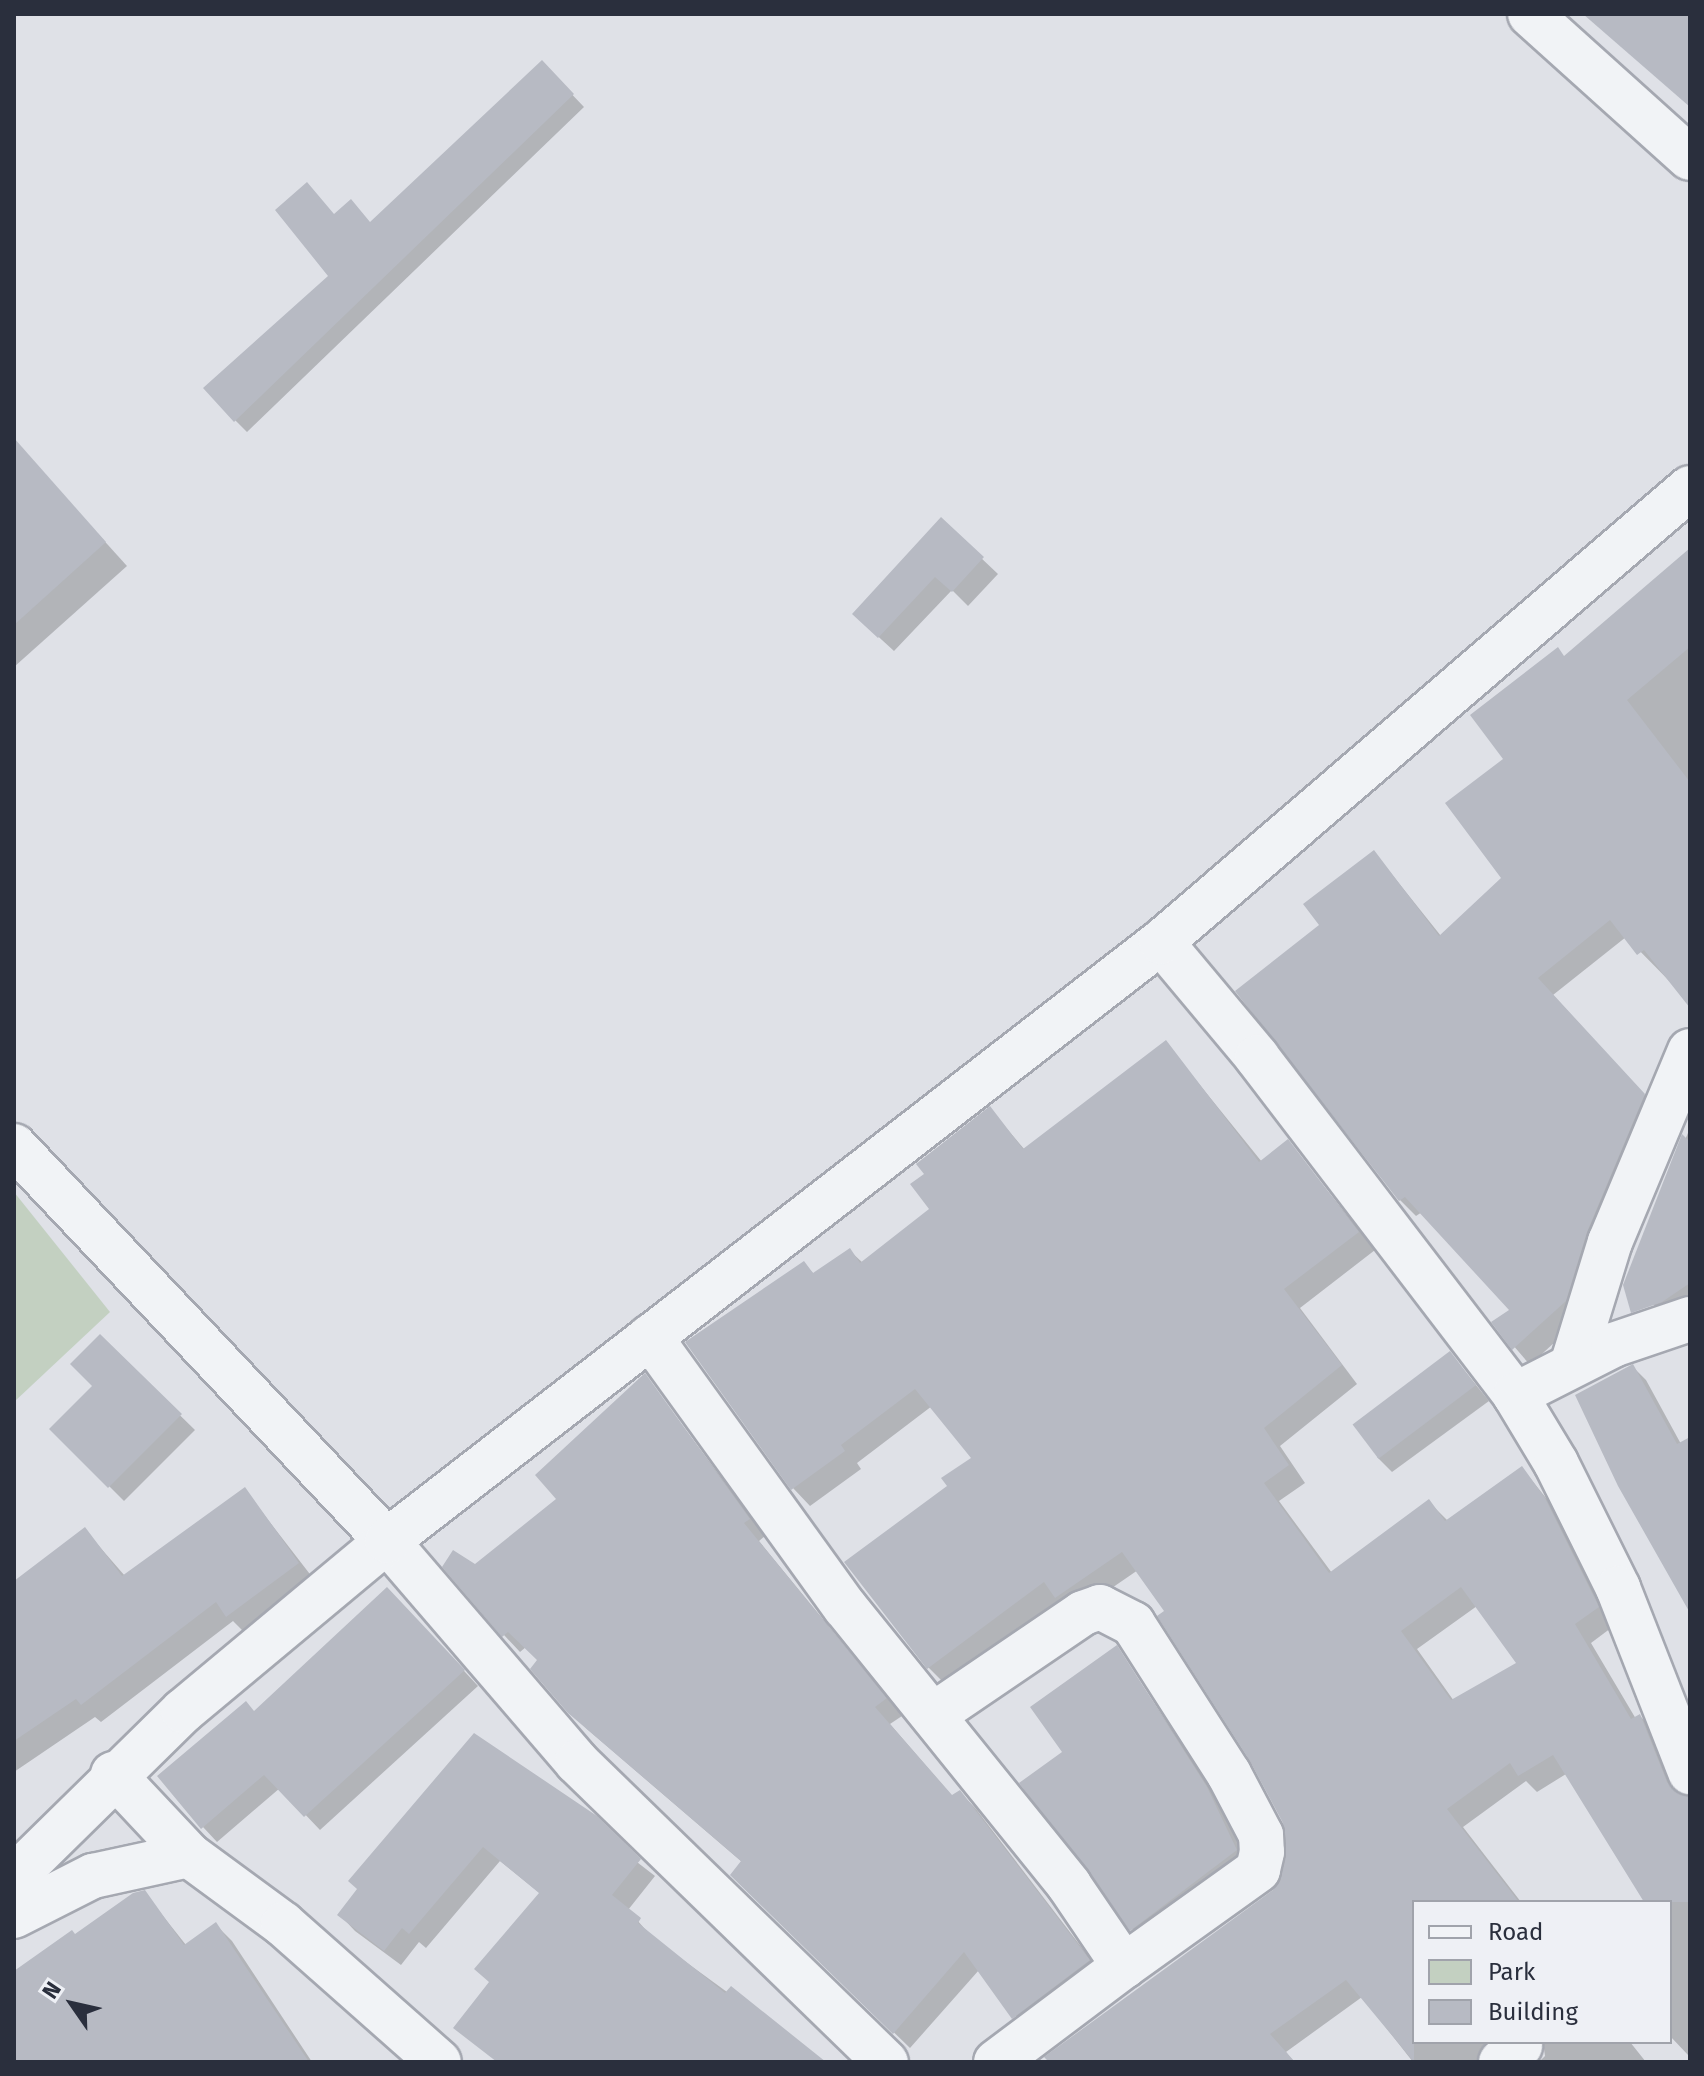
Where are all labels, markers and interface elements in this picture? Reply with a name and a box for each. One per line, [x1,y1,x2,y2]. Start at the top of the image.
legend [1412,1900,1672,2044]
text: Road [1488,1918,1543,1946]
text: Park [1488,1958,1535,1986]
north arrow [32,1964,112,2044]
text: N [36,1977,67,2004]
text: Building [1488,1998,1578,2026]

